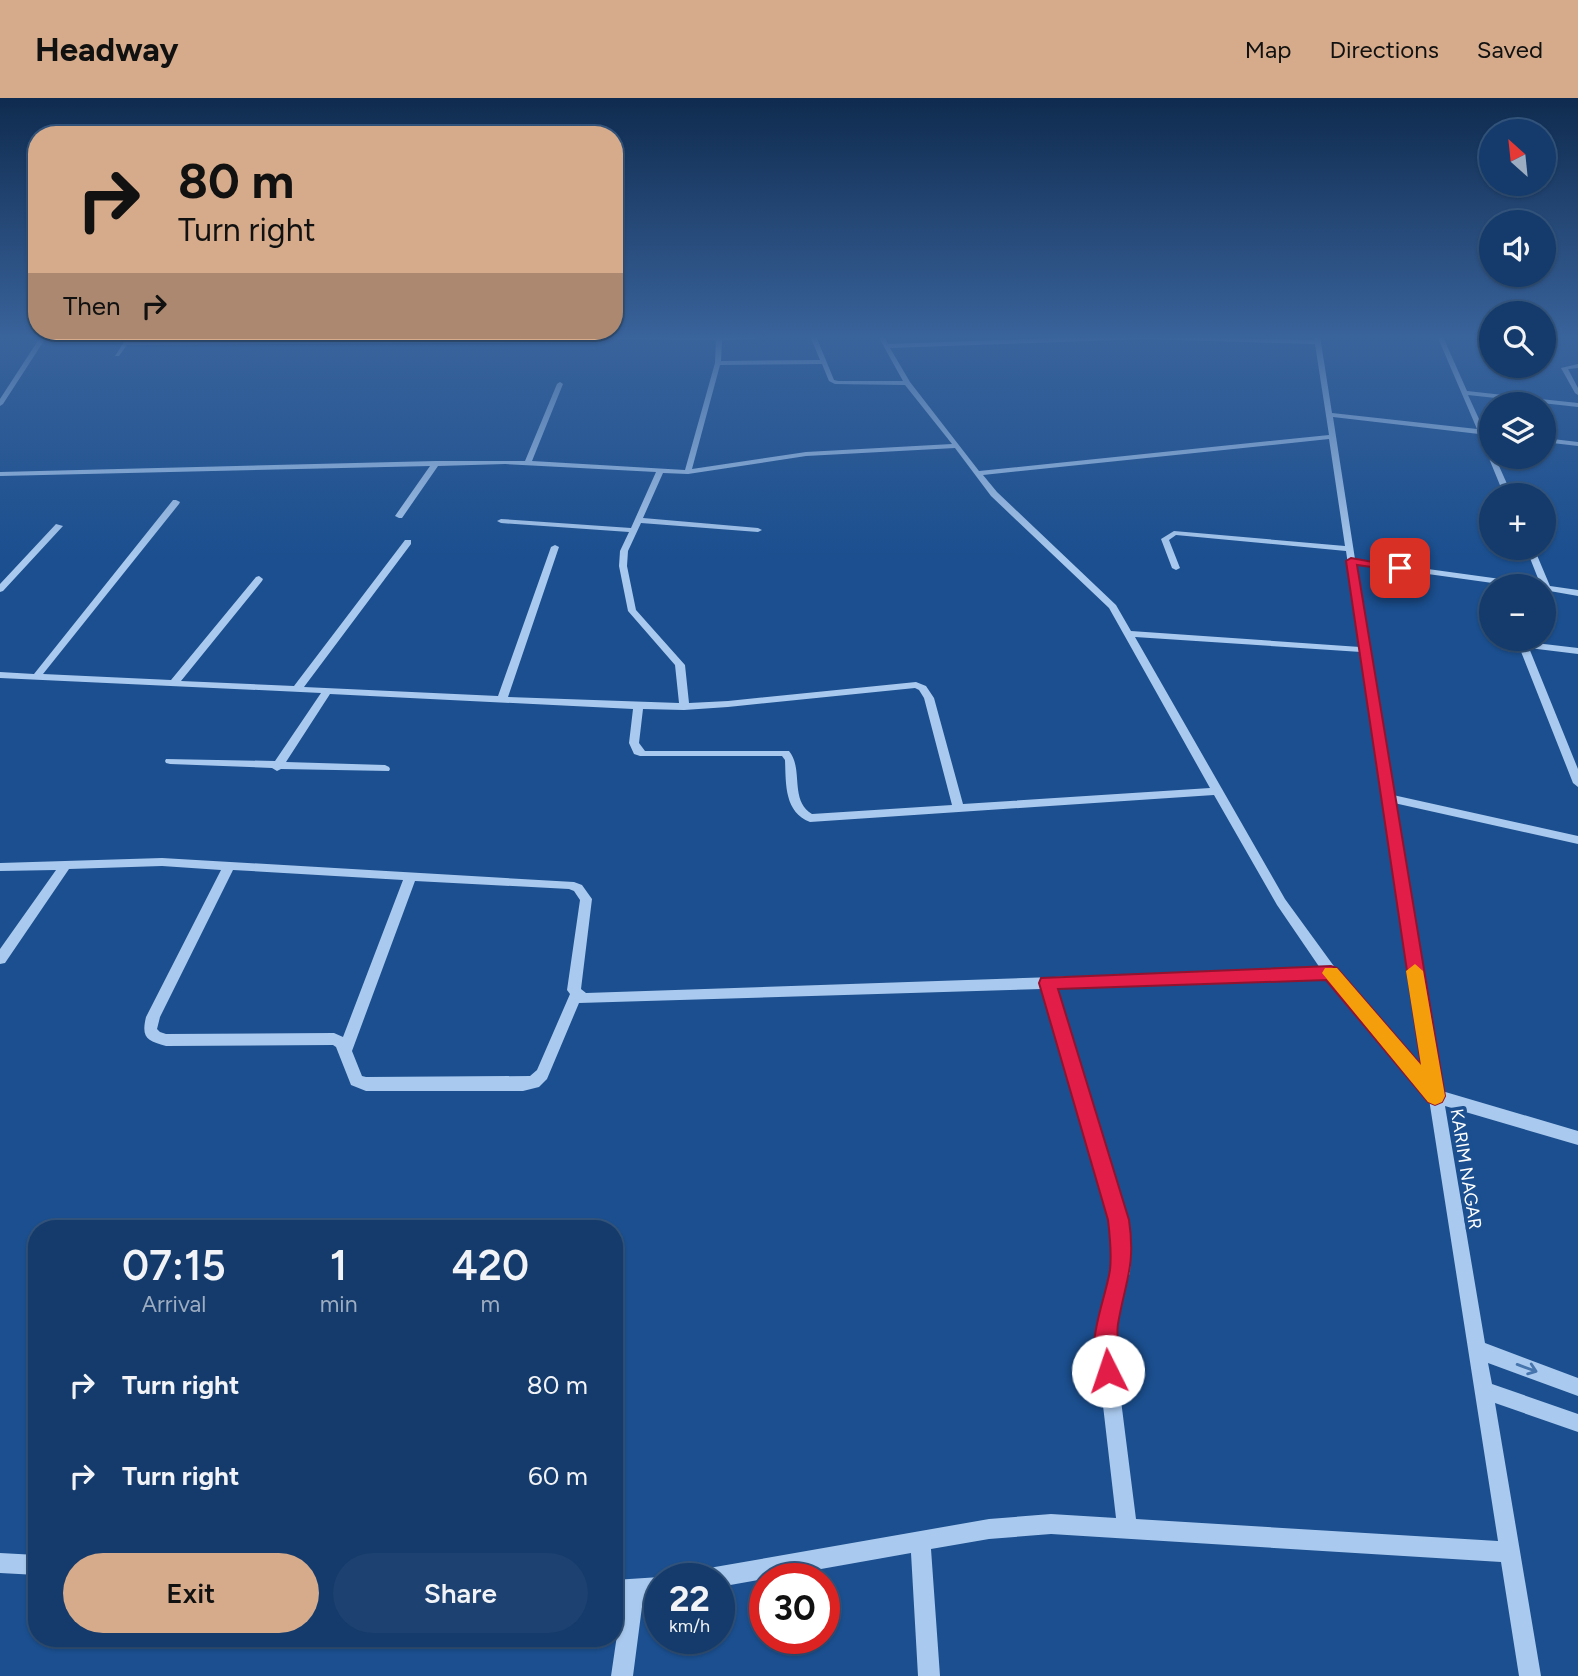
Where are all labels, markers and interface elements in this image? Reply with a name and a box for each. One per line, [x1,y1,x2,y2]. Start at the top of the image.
text: Headway [35,30,178,69]
text: Map [1245,35,1291,64]
text: Directions [1329,35,1439,64]
text: Saved [1477,35,1543,64]
north arrow [1479,119,1556,196]
map controls [1479,119,1556,651]
text: 80 m [178,151,294,210]
icon: right [63,154,154,245]
button: sound [1479,210,1556,287]
text: Turn right [178,211,316,249]
icon: right [135,287,173,325]
text: Then [63,290,121,322]
button: search [1479,301,1556,378]
button: layers [1479,392,1556,469]
button: + [1479,483,1556,560]
pin [1370,538,1430,598]
icon: arrive [1381,549,1419,587]
button: − [1479,574,1556,651]
street label: KARIM NAGAR [1446,1107,1486,1231]
text: 07:15 [122,1240,226,1291]
text: 1 [330,1240,347,1291]
text: 420 [452,1240,529,1291]
text: Arrival [141,1290,206,1318]
text: min [320,1290,358,1318]
text: m [480,1290,500,1318]
position arrow [1071,1334,1145,1408]
one-way arrow [1516,1363,1538,1375]
icon: right [63,1366,101,1404]
text: Turn right [122,1369,239,1401]
text: 80 m [527,1369,588,1401]
icon: right [63,1457,101,1495]
text: Turn right [122,1460,239,1492]
text: 60 m [528,1460,588,1492]
button: Exit [63,1553,319,1633]
button: Share [333,1553,588,1633]
speed limit sign: 30 [749,1563,840,1654]
text: 22 [669,1578,710,1620]
text: km/h [669,1615,710,1637]

